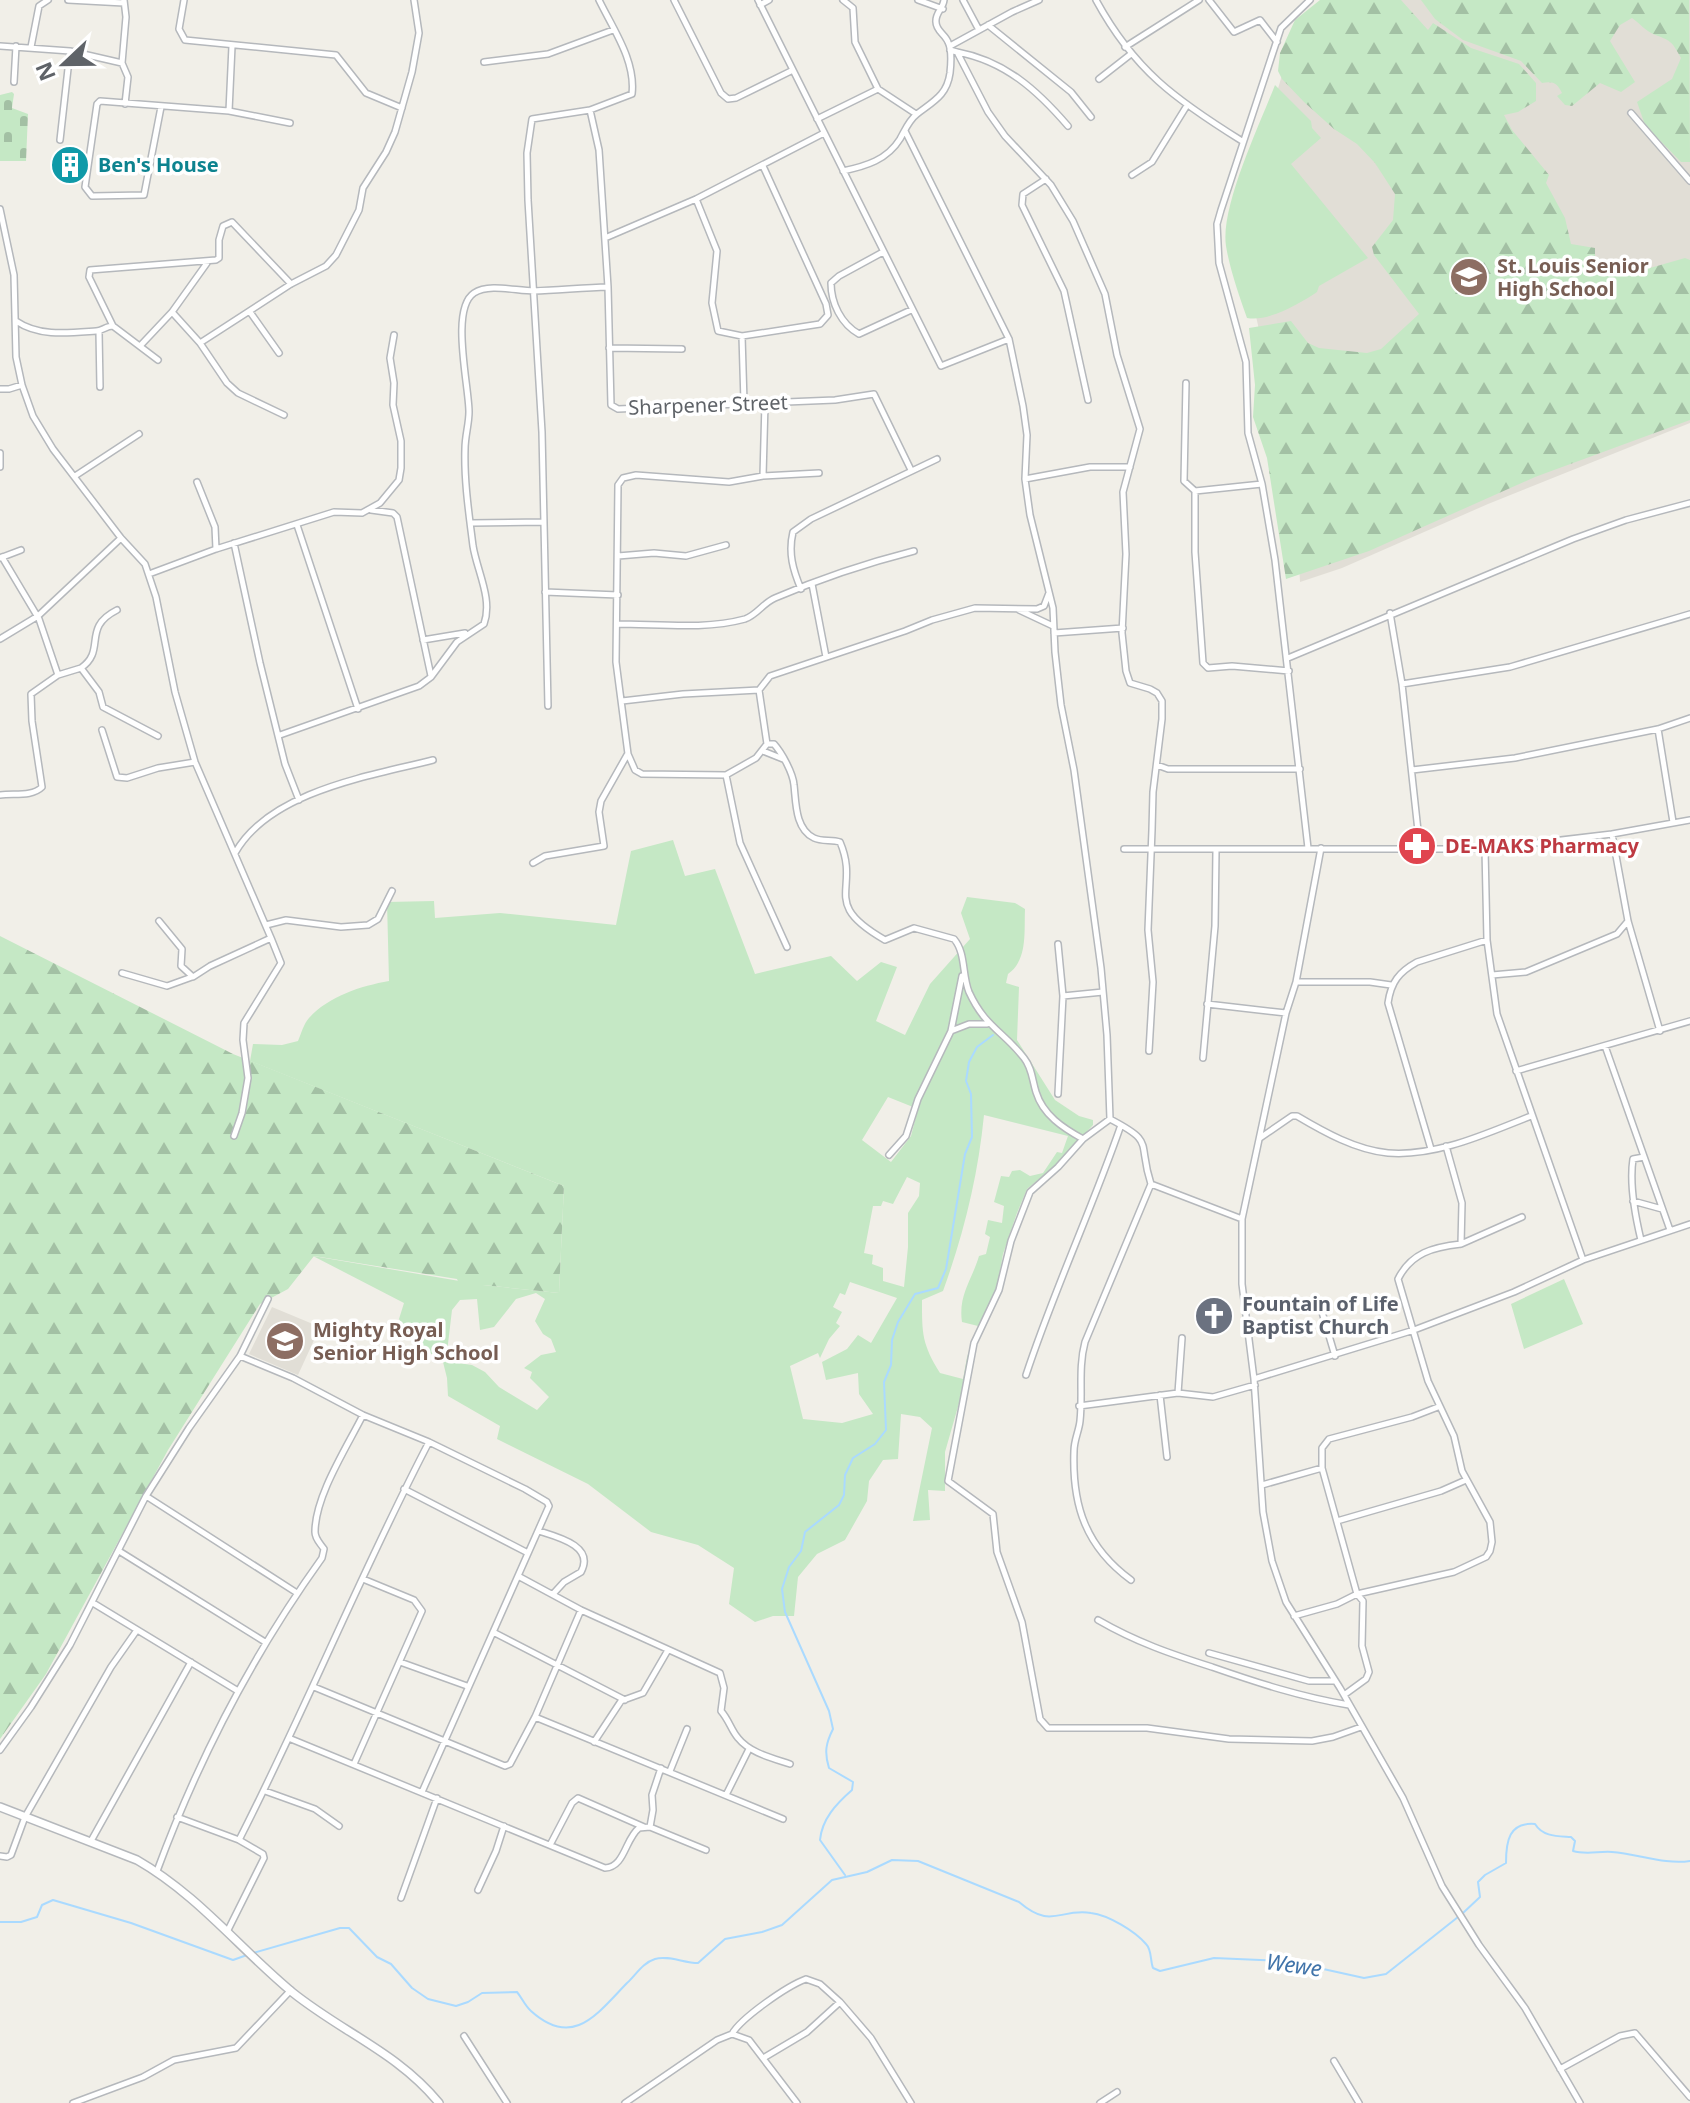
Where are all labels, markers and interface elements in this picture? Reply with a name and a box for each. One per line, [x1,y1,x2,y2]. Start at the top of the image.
north arrow [24,24,104,104]
text: N [27,58,62,86]
building icon: Ben's House [49,144,91,186]
place label: Ben's House [98,151,219,178]
place label: St. Louis Senior High School [1497,252,1649,302]
school or university icon: St. Louis Senior High School [1448,256,1490,298]
street label: Sharpener Street [628,388,788,421]
pharmacy icon: DE-MAKS Pharmacy [1396,825,1438,867]
place label: DE-MAKS Pharmacy [1445,832,1640,859]
place label: Fountain of Life Baptist Church [1242,1290,1399,1340]
church icon: Fountain of Life Baptist Church [1193,1295,1235,1337]
place label: Mighty Royal Senior High School [313,1316,499,1366]
school or university icon: Mighty Royal Senior High School [264,1320,306,1362]
water label: Wewe [1264,1945,1324,1983]

